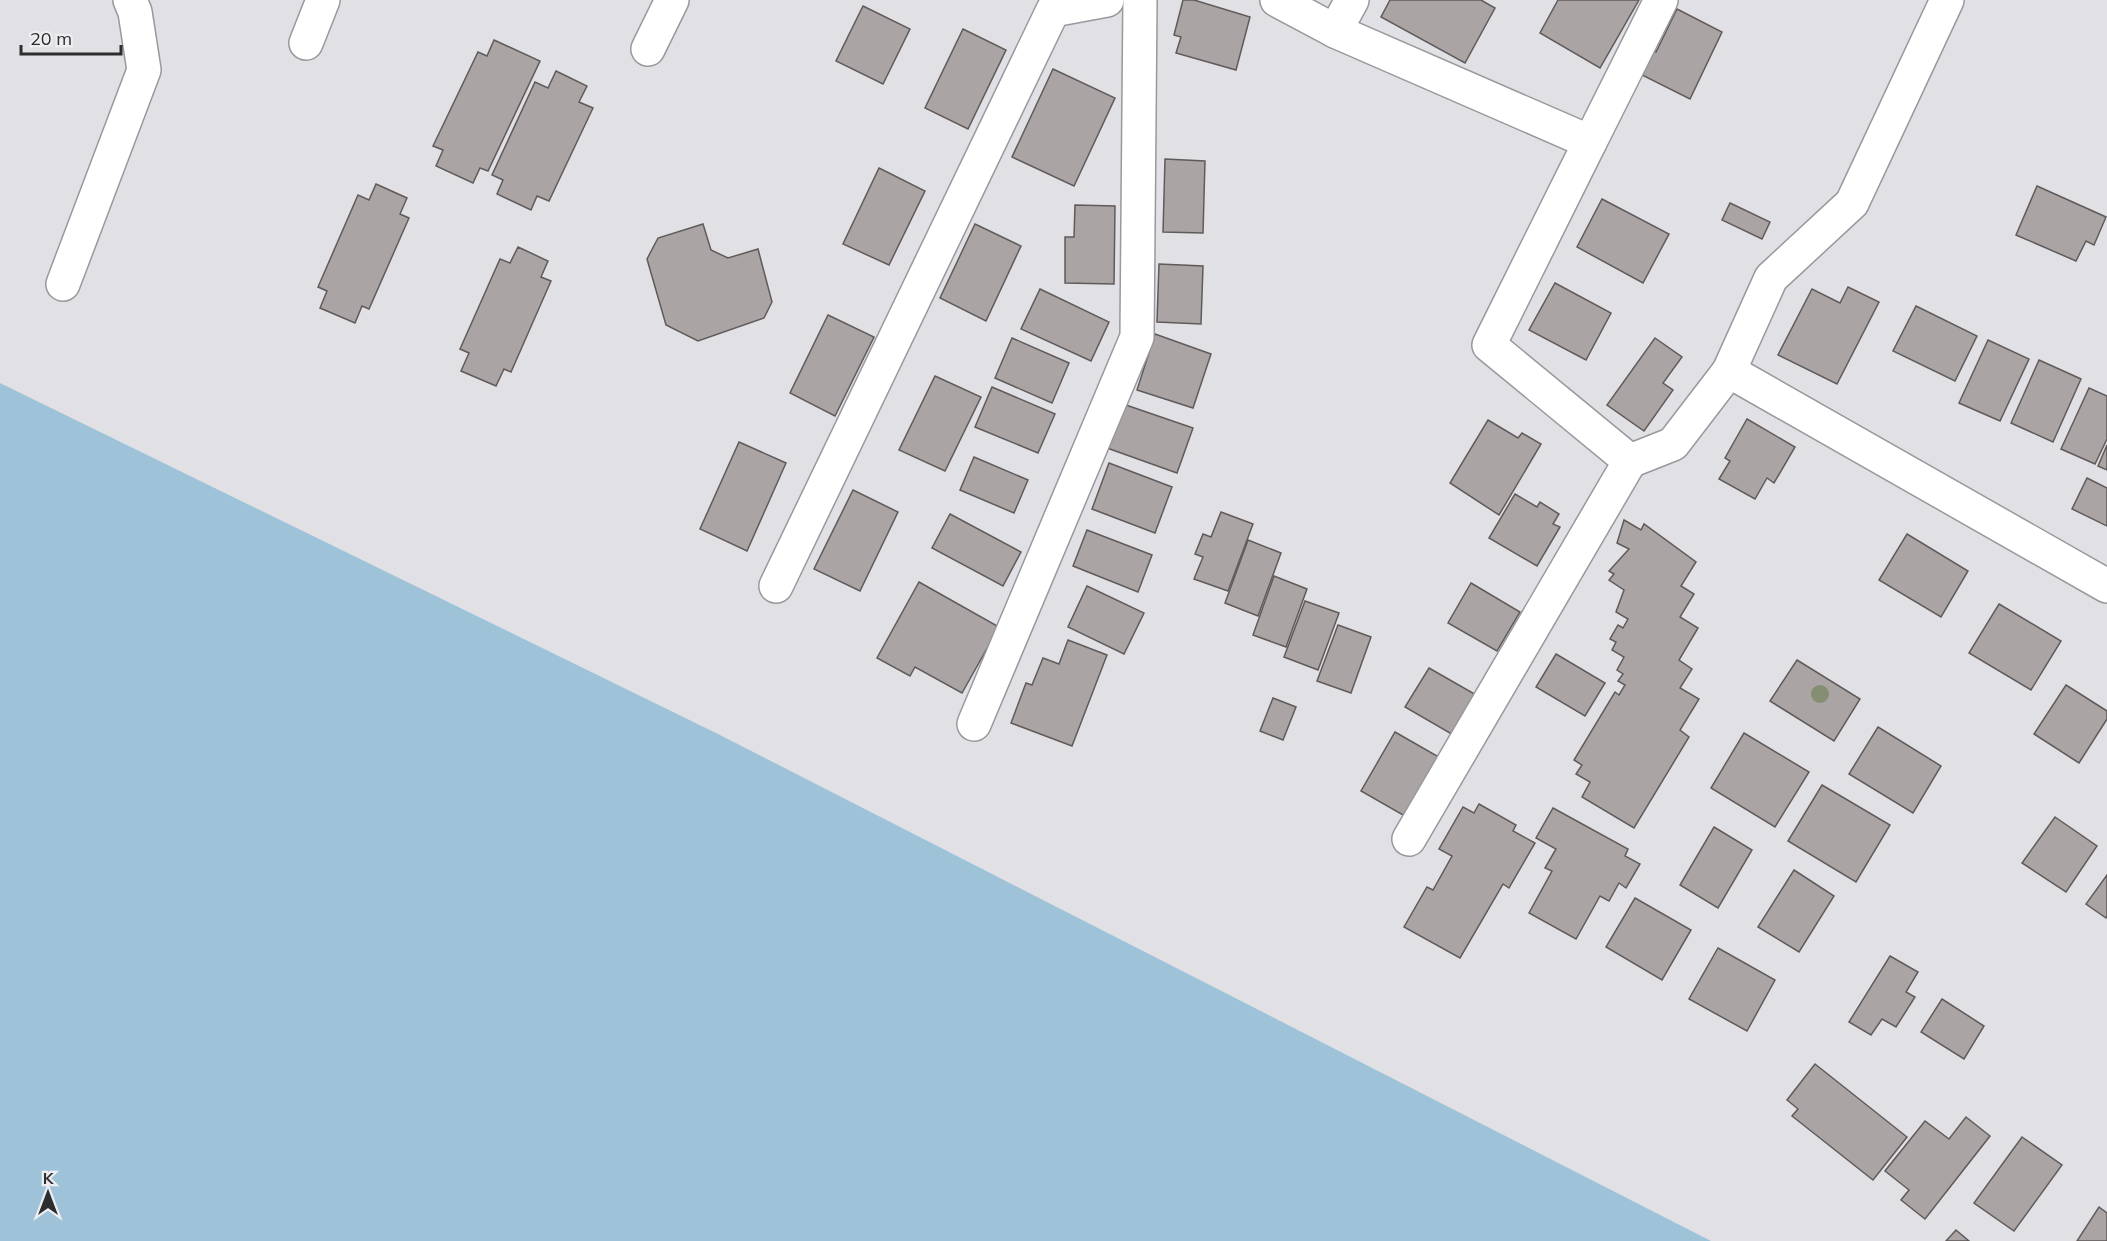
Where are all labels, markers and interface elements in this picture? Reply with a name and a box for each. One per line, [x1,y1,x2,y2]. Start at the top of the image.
scale bar [21,18,122,56]
text: 20 m [30,27,72,50]
north arrow [18,1163,78,1223]
text: K [43,1168,55,1188]

